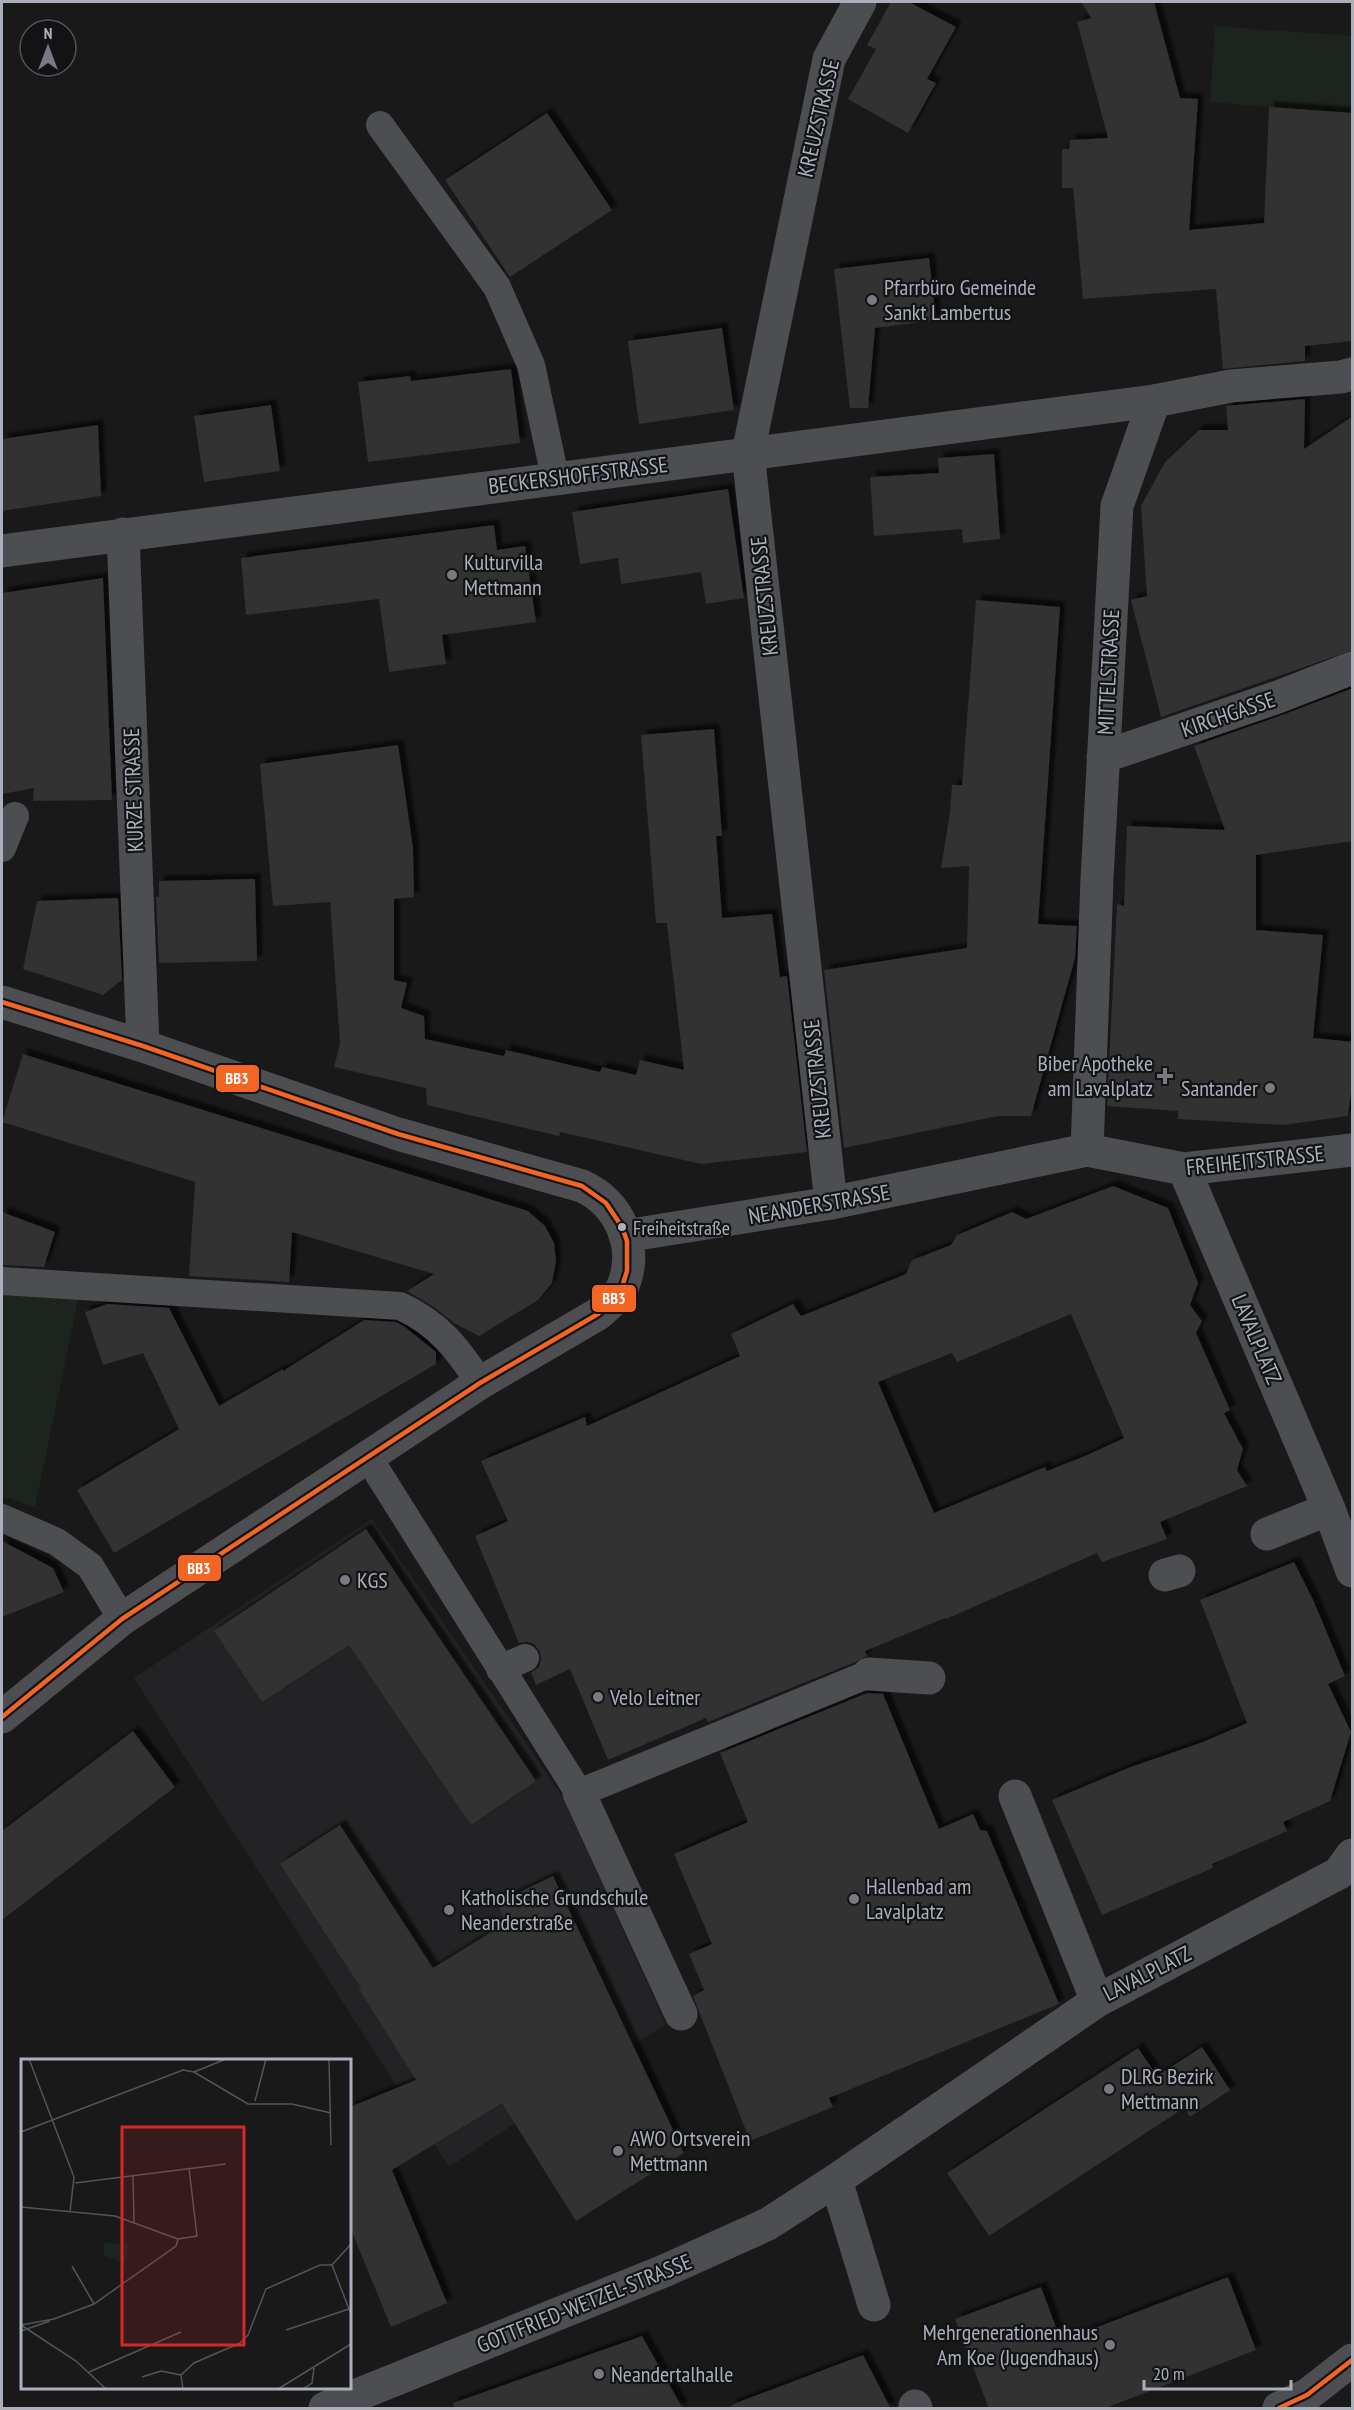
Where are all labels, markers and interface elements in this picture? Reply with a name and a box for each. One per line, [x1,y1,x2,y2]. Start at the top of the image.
north arrow [18,18,78,78]
text: N [44,23,52,43]
street label: KREUZSTRASSE [791,56,845,180]
place label: Pfarrbüro Gemeinde Sankt Lambertus [884,273,1036,326]
marker: Pfarrbüro Gemeinde Sankt Lambertus [865,293,879,307]
street label: BECKERSHOFFSTRASSE [487,450,669,500]
street label: KREUZSTRASSE [744,535,784,657]
place label: Kulturvilla Mettmann [464,548,543,601]
marker: Kulturvilla Mettmann [445,568,459,582]
street label: MITTELSTRASSE [1091,608,1125,736]
street label: KIRCHGASSE [1177,685,1279,743]
street label: KURZE STRASSE [117,727,149,853]
street label: KREUZSTRASSE [797,1018,837,1140]
place label: Biber Apotheke am Lavalplatz [1037,1049,1153,1102]
line badge: BB3 [215,1064,260,1093]
text: BB3 [225,1068,249,1088]
marker: Biber Apotheke am Lavalplatz [1158,1069,1172,1083]
place label: Santander [1181,1074,1258,1102]
marker: Santander [1263,1081,1277,1095]
street label: FREIHEITSTRASSE [1185,1139,1325,1181]
street label: NEANDERSTRASSE [746,1178,892,1230]
place label: Freiheitstraße [633,1215,730,1241]
marker: Freiheitstraße [616,1221,628,1233]
line badge: BB3 [591,1284,637,1313]
text: BB3 [602,1288,626,1308]
street label: LAVALPLATZ [1226,1290,1289,1388]
line badge: BB3 [177,1554,222,1582]
text: BB3 [187,1558,211,1578]
place label: KGS [357,1566,388,1594]
marker: KGS [338,1573,352,1587]
place label: Velo Leitner [609,1683,700,1711]
marker: Velo Leitner [591,1690,605,1704]
place label: Hallenbad am Lavalplatz [866,1872,971,1925]
place label: Katholische Grundschule Neanderstraße [461,1883,648,1936]
marker: Hallenbad am Lavalplatz [847,1892,861,1906]
marker: Katholische Grundschule Neanderstraße [442,1903,456,1917]
street label: LAVALPLATZ [1098,1939,1196,2007]
inset map [21,2059,351,2389]
place label: DLRG Bezirk Mettmann [1121,2062,1214,2115]
marker: DLRG Bezirk Mettmann [1102,2082,1116,2096]
place label: AWO Ortsverein Mettmann [630,2124,750,2177]
marker: AWO Ortsverein Mettmann [611,2144,625,2158]
street label: GOTTFRIED-WETZEL-STRASSE [473,2247,695,2359]
place label: Mehrgenerationenhaus Am Koe (Jugendhaus) [923,2318,1099,2371]
marker: Mehrgenerationenhaus Am Koe (Jugendhaus) [1103,2338,1117,2352]
scale bar [1144,2353,1291,2391]
place label: Neandertalhalle [611,2360,733,2388]
text: 20 m [1153,2362,1185,2385]
marker: Neandertalhalle [592,2367,606,2381]

